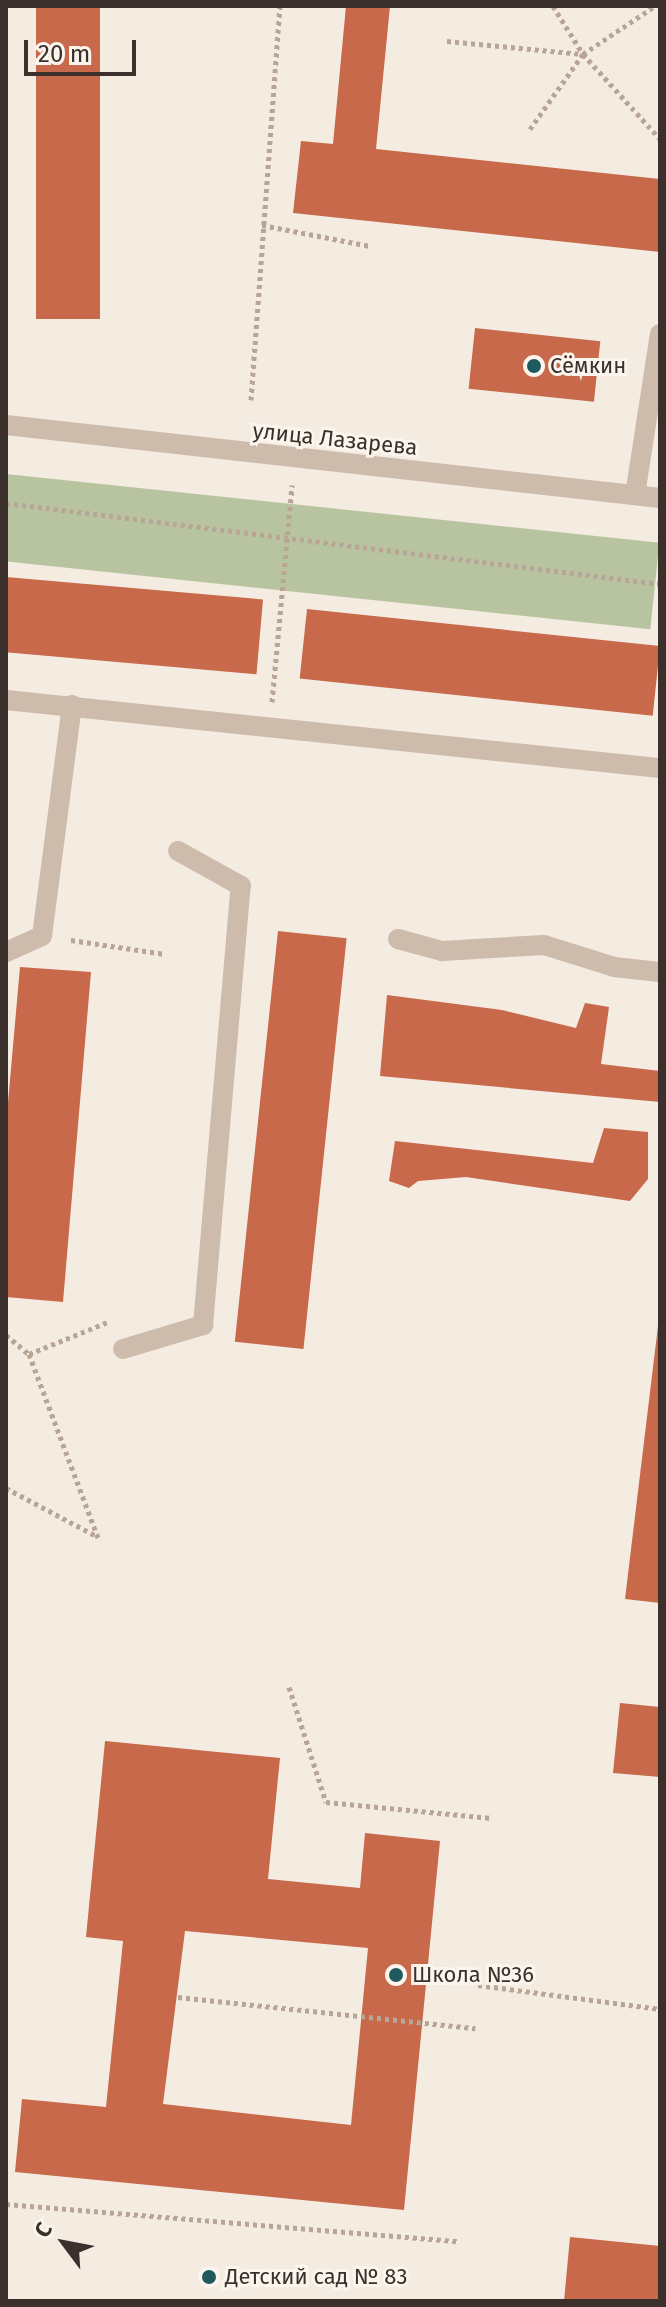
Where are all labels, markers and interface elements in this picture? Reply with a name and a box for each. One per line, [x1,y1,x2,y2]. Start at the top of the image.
scale bar [28,24,140,74]
text: 20 m [38,40,90,68]
place label: Сёмкин [550,353,626,379]
marker: Сёмкин [525,357,543,375]
street label: улица Лазарева [251,417,419,461]
place label: Школа №36 [412,1962,534,1988]
marker: Школа №36 [387,1966,405,1984]
north arrow [24,2203,104,2283]
text: С [28,2217,58,2243]
place label: Детский сад № 83 [225,2264,407,2290]
marker: Детский сад № 83 [200,2268,218,2286]

